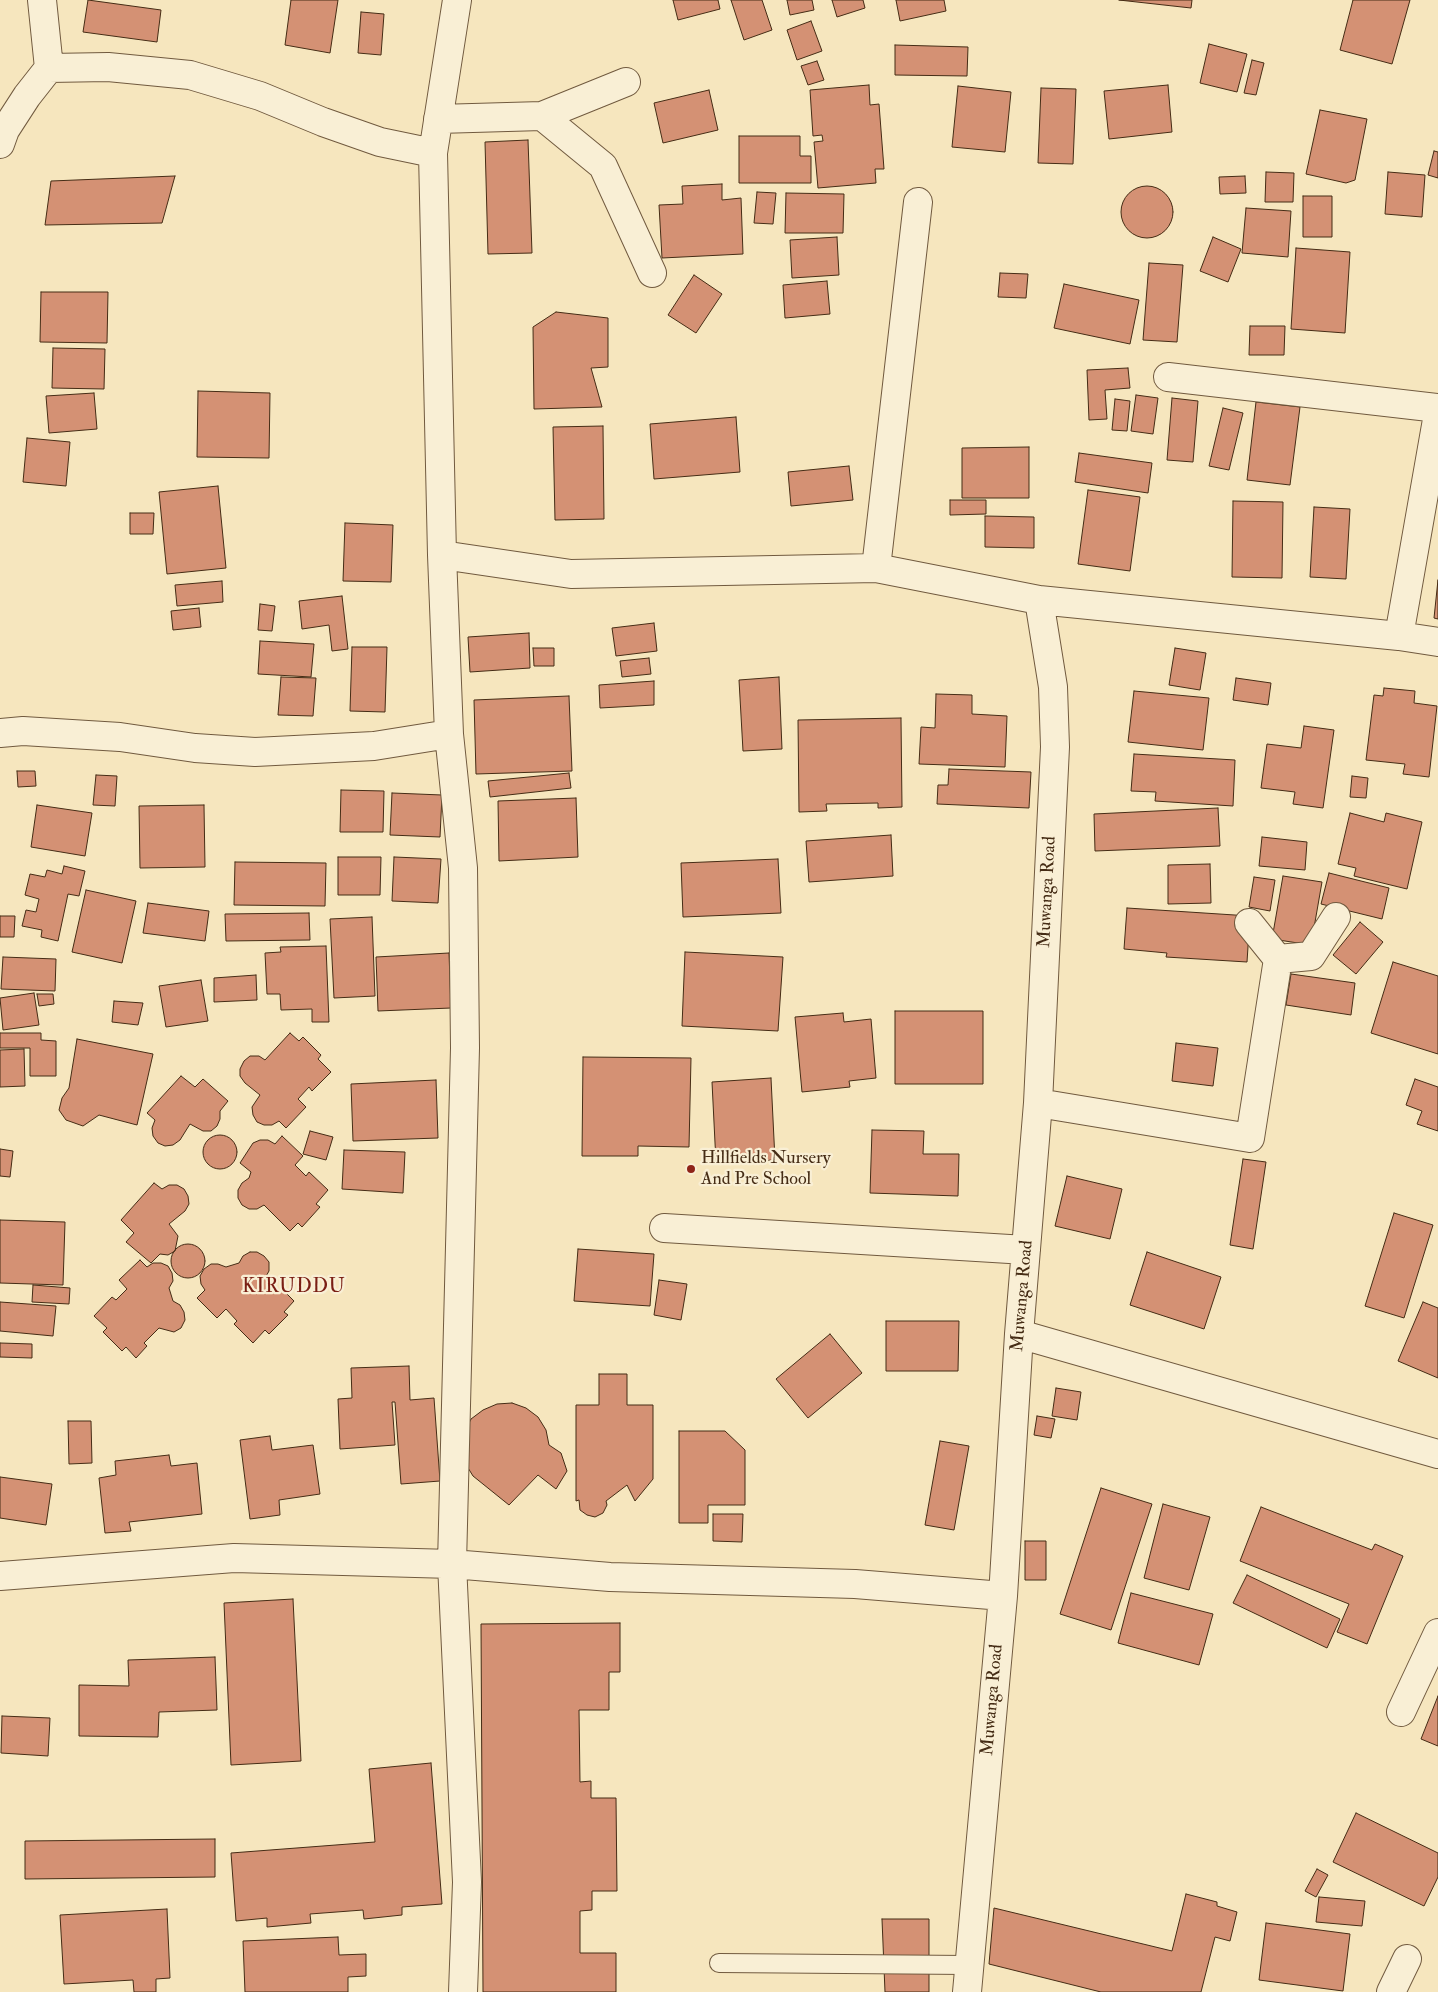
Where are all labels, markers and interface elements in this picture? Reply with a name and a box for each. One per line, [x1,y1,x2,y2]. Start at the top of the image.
street label: Muwanga Road [1034,836,1062,948]
place label: Hillfields Nursery And Pre School [701,1148,831,1190]
marker: Hillfields Nursery And Pre School [685,1163,697,1175]
street label: Muwanga Road [1007,1239,1039,1353]
district label: KIRUDDU [241,1277,347,1299]
street label: Muwanga Road [977,1643,1009,1757]

